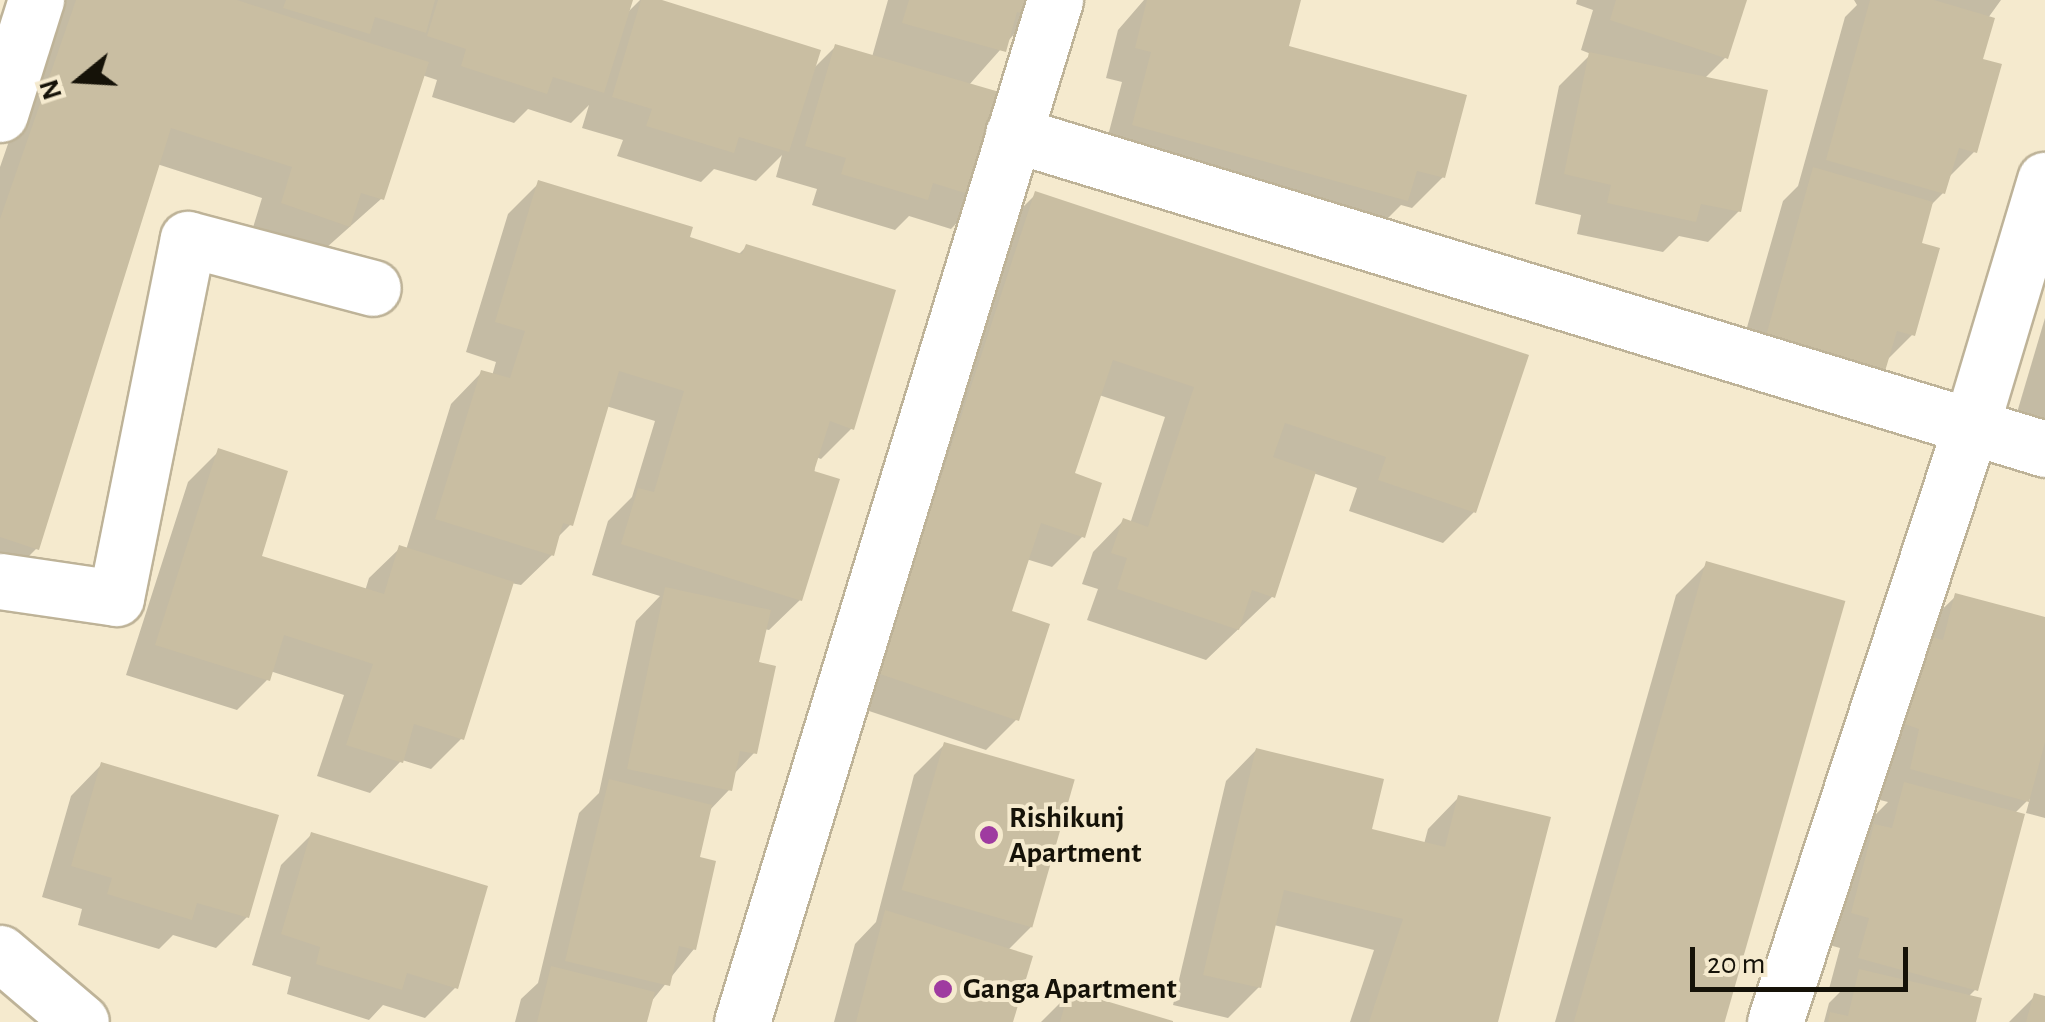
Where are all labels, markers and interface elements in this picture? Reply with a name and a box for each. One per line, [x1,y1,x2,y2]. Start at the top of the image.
north arrow [30,30,130,130]
text: N [35,76,68,103]
place label: Rishikunj Apartment [1009,800,1141,870]
marker: Rishikunj Apartment [978,824,1000,846]
scale bar [1695,927,1912,989]
text: 20 m [1707,949,1765,979]
place label: Ganga Apartment [963,971,1177,1007]
marker: Ganga Apartment [932,978,954,1000]

